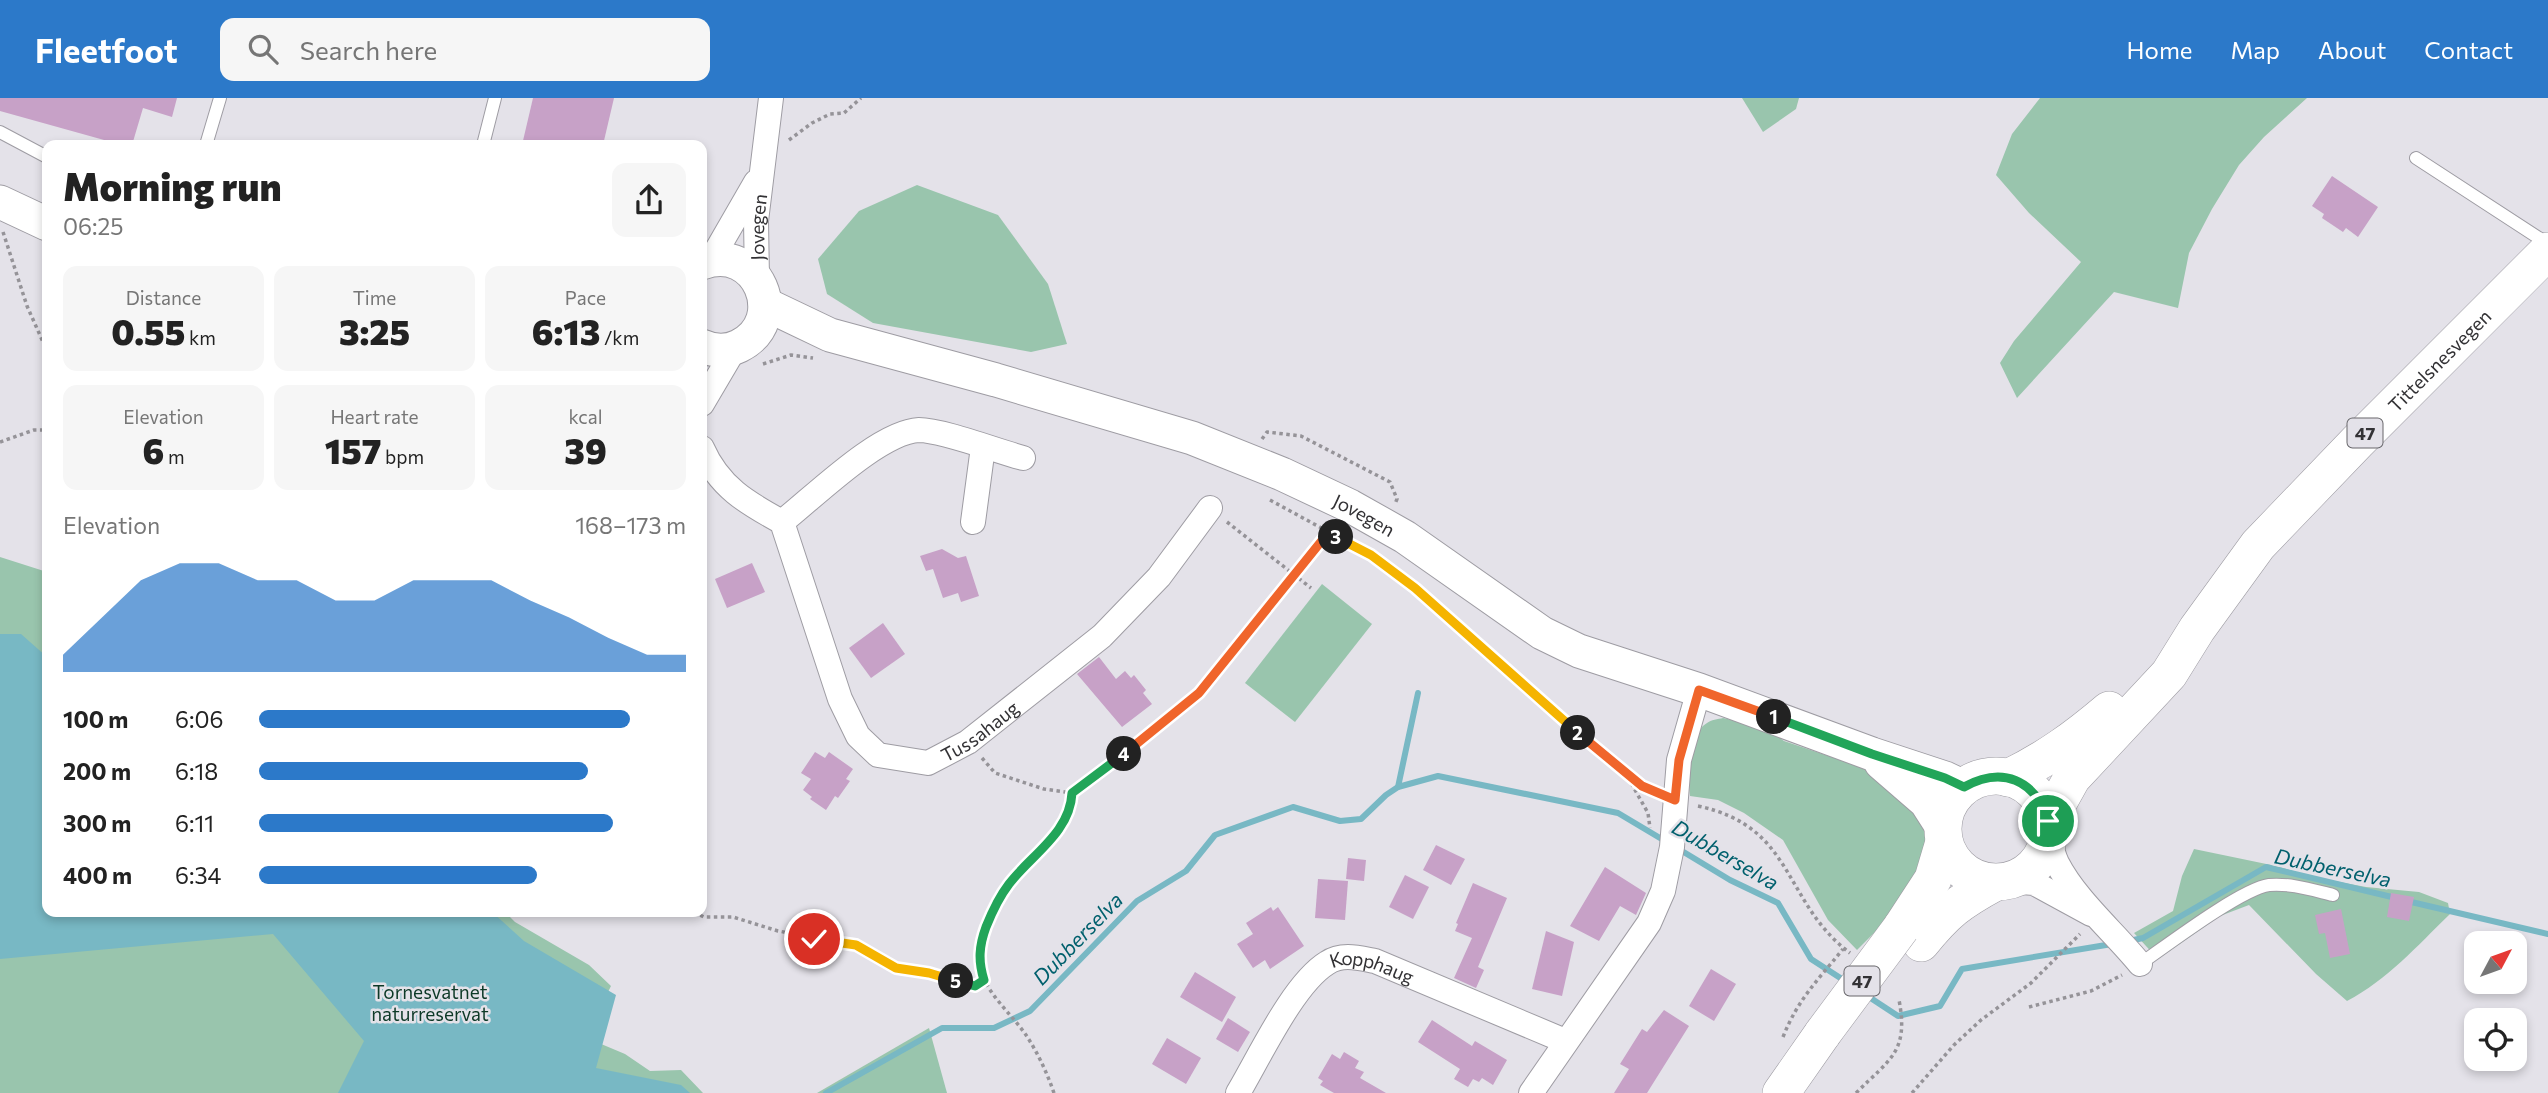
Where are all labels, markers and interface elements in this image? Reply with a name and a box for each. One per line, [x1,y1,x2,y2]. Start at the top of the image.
search box [220,18,710,81]
text: Fleetfoot [35,29,178,70]
icon: search [244,30,282,68]
text: Search here [300,34,437,65]
text: Home [2127,35,2193,64]
text: Map [2231,35,2280,64]
text: About [2318,35,2386,64]
text: Contact [2424,35,2513,64]
text: Morning run [63,162,282,209]
button: share [612,163,686,237]
street label: Jovegen [744,192,771,261]
text: 06:25 [63,212,123,240]
text: Distance [126,286,201,309]
text: Time [353,286,396,309]
text: Pace [565,286,606,309]
street label: Tittelsnesvegen [2383,304,2495,416]
text: 0.55 [111,309,185,352]
text: 3:25 [339,309,410,352]
text: 6:13 [532,309,600,352]
text: km [185,326,216,349]
text: /km [600,326,639,349]
text: Elevation [123,405,204,428]
text: Heart rate [330,405,419,428]
text: kcal [568,405,603,428]
road number: 47 [2348,418,2382,447]
text: 6 [142,428,164,471]
text: 157 [325,428,381,471]
text: 39 [564,428,607,471]
text: m [164,445,185,468]
text: bpm [381,445,424,468]
street label: Jovegen [1330,488,1399,541]
text: Elevation [63,511,160,539]
text: 168–173 m [575,511,686,539]
pin: 3 [1318,520,1354,555]
text: 3 [1330,525,1341,548]
street label: Tussahaug [937,695,1023,766]
pin: 1 [1756,700,1792,734]
text: 100 m [63,705,128,733]
text: 6:06 [175,705,223,733]
text: 1 [1769,705,1778,728]
pin: 2 [1560,716,1596,750]
text: 2 [1572,721,1583,744]
pin: 4 [1106,736,1142,772]
text: 4 [1118,742,1129,765]
text: 200 m [63,757,131,785]
text: 6:18 [175,757,218,785]
pin [2018,791,2078,851]
icon: arrive [2029,802,2067,840]
text: 300 m [63,809,131,837]
text: 6:11 [175,809,214,837]
water label: Dubberselva [1668,814,1784,894]
water label: Dubberselva [2272,842,2394,892]
text: 400 m [63,861,132,889]
text: 6:34 [175,861,221,889]
water label: Dubberselva [1027,887,1127,989]
pin [784,909,844,969]
icon: check [795,920,833,958]
north arrow [2464,931,2527,994]
map controls [2464,931,2527,1071]
street label: Kopphaug [1326,945,1418,988]
pin: 5 [939,964,974,998]
road number: 47 [1844,966,1880,996]
text: 5 [950,969,961,992]
park label: Tornesvatnet naturreservat [371,980,489,1025]
button: locate [2464,1008,2527,1071]

